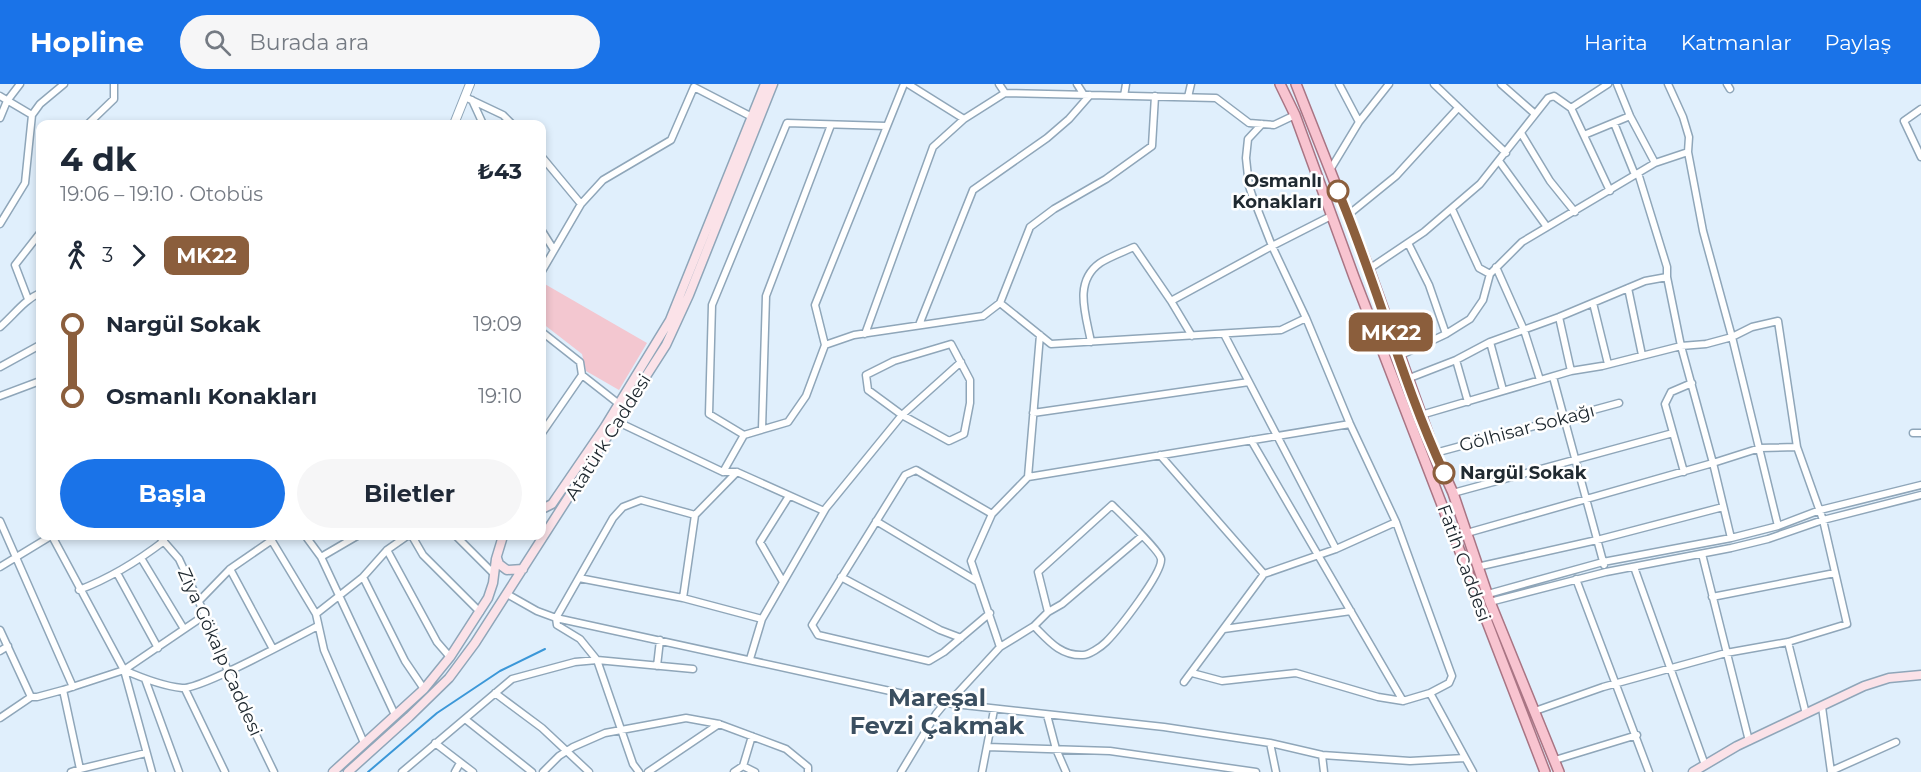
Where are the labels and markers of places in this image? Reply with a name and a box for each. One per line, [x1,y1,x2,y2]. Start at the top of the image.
place label: Osmanlı Konakları [1232,170,1322,213]
marker: Osmanlı Konakları [1327,180,1349,202]
marker: Nargül Sokak [1433,462,1455,484]
place label: Nargül Sokak [1460,462,1587,484]

